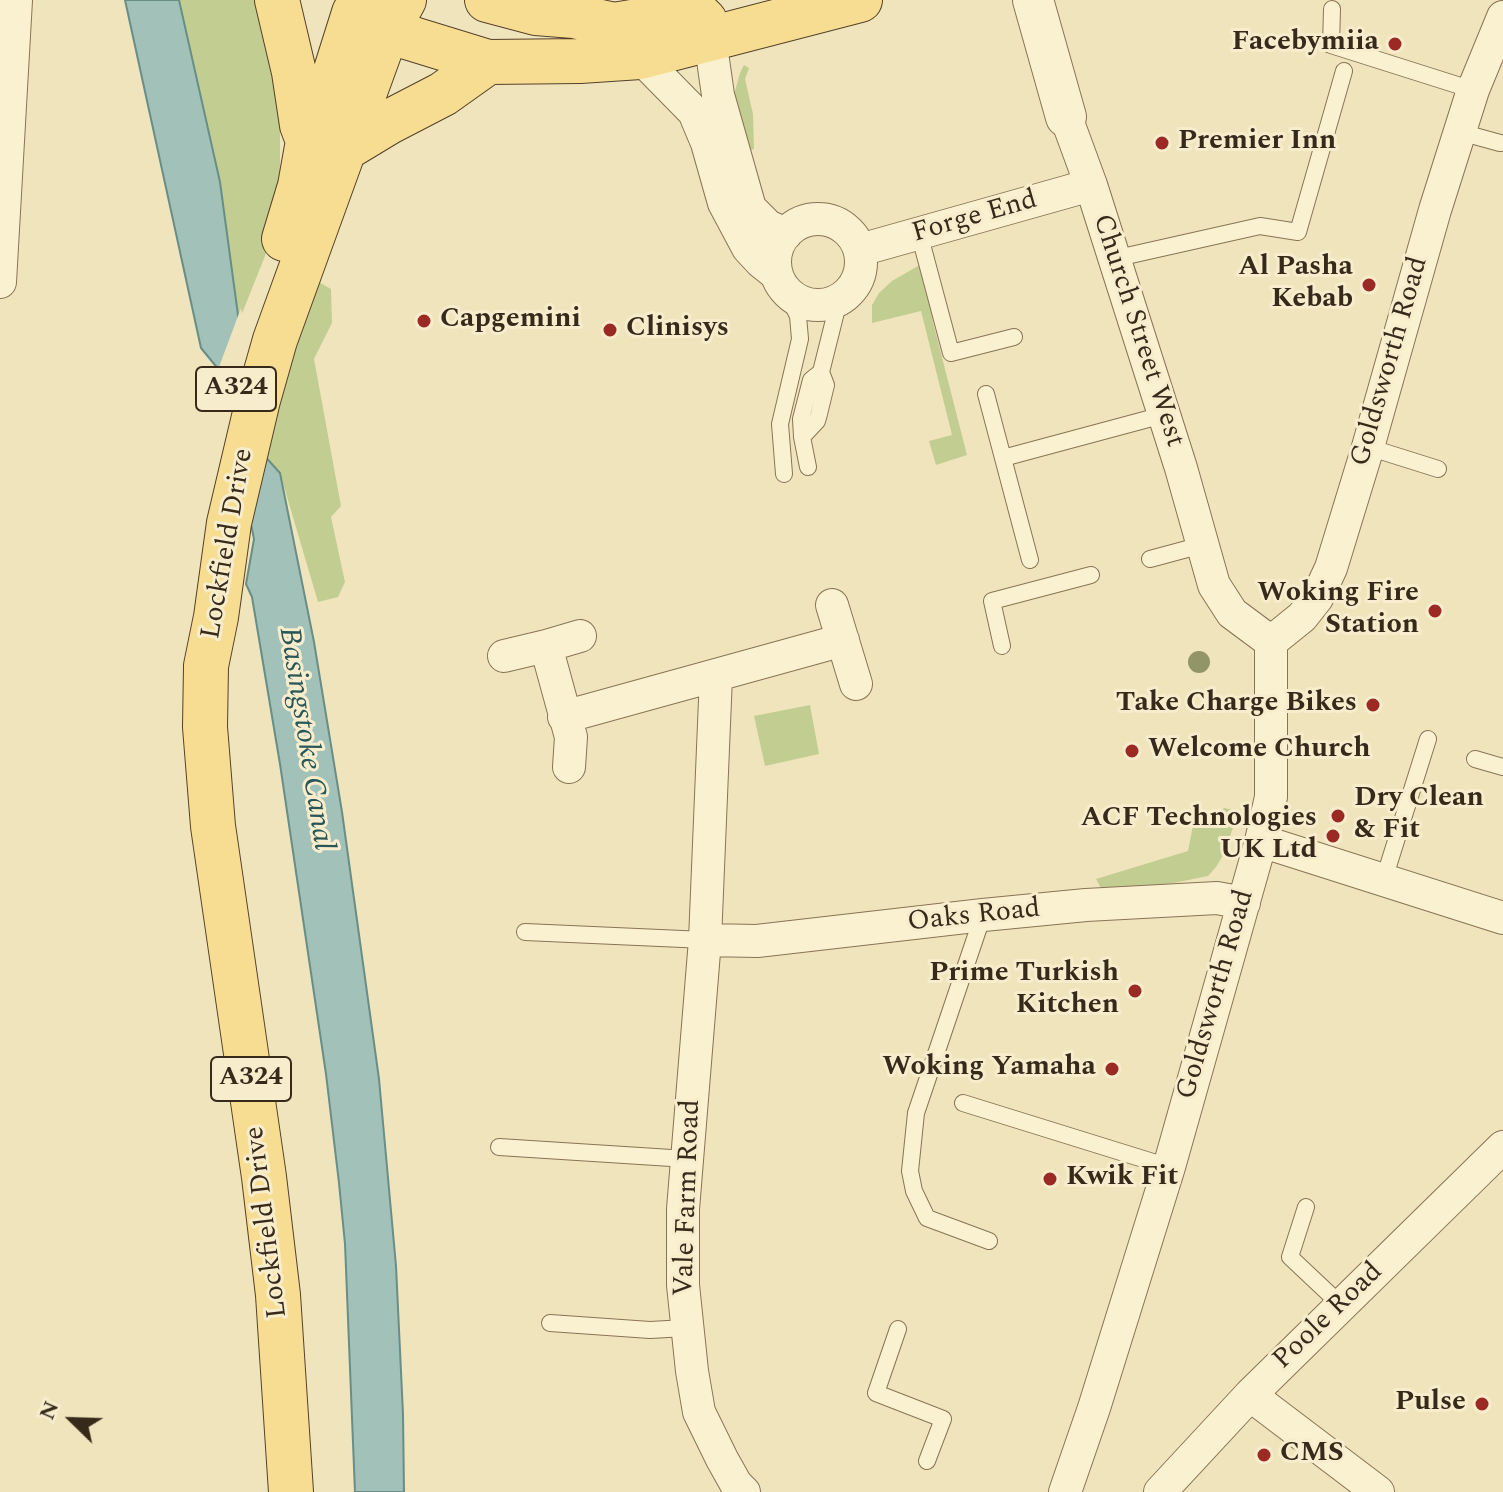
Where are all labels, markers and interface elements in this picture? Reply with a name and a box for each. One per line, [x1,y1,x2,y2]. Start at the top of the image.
place label: Facebymiia [1232,27,1379,61]
marker: Facebymiia [1386,35,1404,53]
place label: Premier Inn [1178,126,1336,160]
marker: Premier Inn [1153,134,1171,152]
street label: Forge End [909,184,1041,252]
street label: Church Street West [1084,210,1190,452]
place label: Al Pasha Kebab [1238,252,1353,318]
street label: Goldsworth Road [1345,253,1437,471]
marker: Al Pasha Kebab [1360,276,1378,294]
place label: Capgemini [440,304,581,338]
marker: Capgemini [415,312,433,330]
place label: Clinisys [626,313,729,347]
marker: Clinisys [601,321,619,339]
road number: A324 [196,367,276,411]
street label: Lockfield Drive [196,446,262,642]
place label: Woking Fire Station [1257,578,1419,644]
marker: Woking Fire Station [1426,602,1444,620]
water label: Basingstoke Canal [269,625,339,853]
place label: Take Charge Bikes [1116,688,1357,722]
marker: Take Charge Bikes [1364,696,1382,714]
place label: Welcome Church [1148,734,1370,768]
marker: Welcome Church [1123,742,1141,760]
place label: Dry Clean & Fit [1354,783,1484,849]
place label: ACF Technologies UK Ltd [1081,803,1317,869]
marker: Dry Clean & Fit [1329,807,1347,825]
marker: ACF Technologies UK Ltd [1324,827,1342,845]
street label: Goldsworth Road [1171,886,1263,1104]
street label: Oaks Road [906,893,1042,941]
place label: Prime Turkish Kitchen [929,958,1119,1024]
marker: Prime Turkish Kitchen [1126,982,1144,1000]
place label: Woking Yamaha [882,1052,1096,1086]
road number: A324 [211,1057,291,1101]
marker: Woking Yamaha [1103,1060,1121,1078]
street label: Vale Farm Road [669,1099,709,1297]
street label: Lockfield Drive [240,1124,296,1320]
place label: Kwik Fit [1066,1162,1178,1196]
marker: Kwik Fit [1041,1170,1059,1188]
street label: Poole Road [1267,1256,1391,1378]
north arrow [32,1380,112,1460]
place label: Pulse [1395,1387,1466,1421]
marker: Pulse [1473,1395,1491,1413]
text: N [31,1396,68,1425]
place label: CMS [1280,1438,1344,1472]
marker: CMS [1255,1446,1273,1464]

